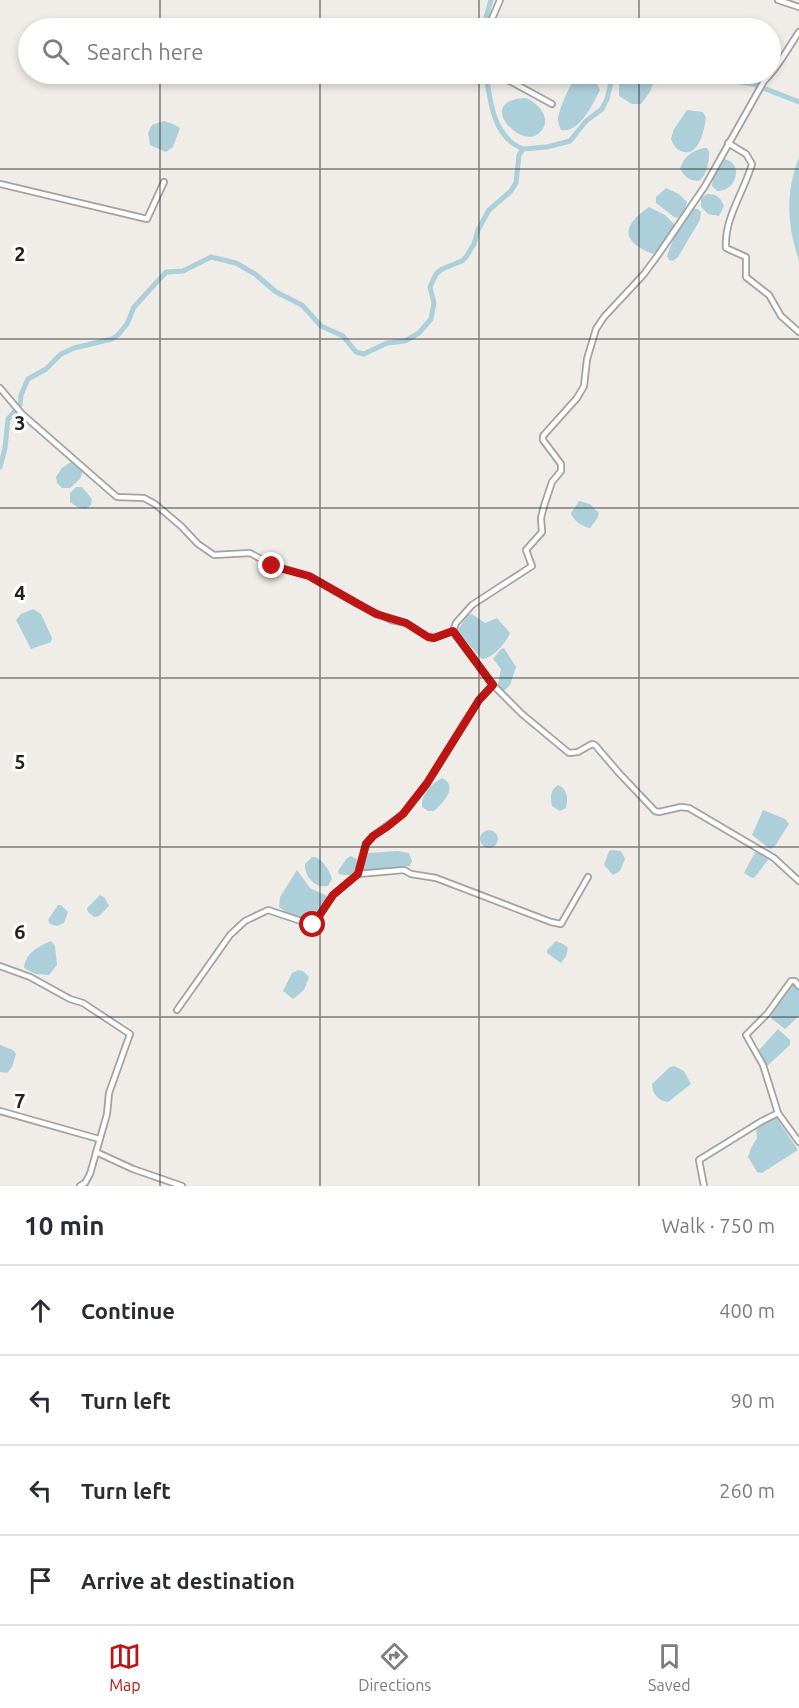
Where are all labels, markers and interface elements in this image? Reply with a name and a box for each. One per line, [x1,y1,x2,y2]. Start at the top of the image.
search box [18,18,781,84]
icon: search [39,35,72,68]
text: Search here [87,39,203,64]
text: 2 [14,242,26,265]
text: 3 [14,411,26,434]
route end [258,552,284,578]
text: 4 [14,581,26,604]
text: 5 [14,750,26,773]
route start [299,911,325,937]
text: 6 [14,920,26,943]
text: 7 [14,1089,26,1112]
text: 10 min [24,1211,104,1240]
text: Walk · 750 m [662,1214,775,1237]
icon: ahead [24,1294,57,1327]
text: Continue [81,1298,175,1323]
text: 400 m [719,1299,775,1322]
icon: left [24,1384,57,1417]
text: Turn left [81,1388,171,1413]
text: 90 m [731,1389,775,1412]
icon: left [24,1474,57,1507]
text: Turn left [81,1478,171,1503]
text: 260 m [719,1479,775,1502]
icon: arrive [24,1564,57,1597]
text: Arrive at destination [81,1568,295,1593]
tab: Map [108,1640,141,1694]
tab: Directions [358,1640,431,1694]
tab: Saved [648,1640,691,1694]

